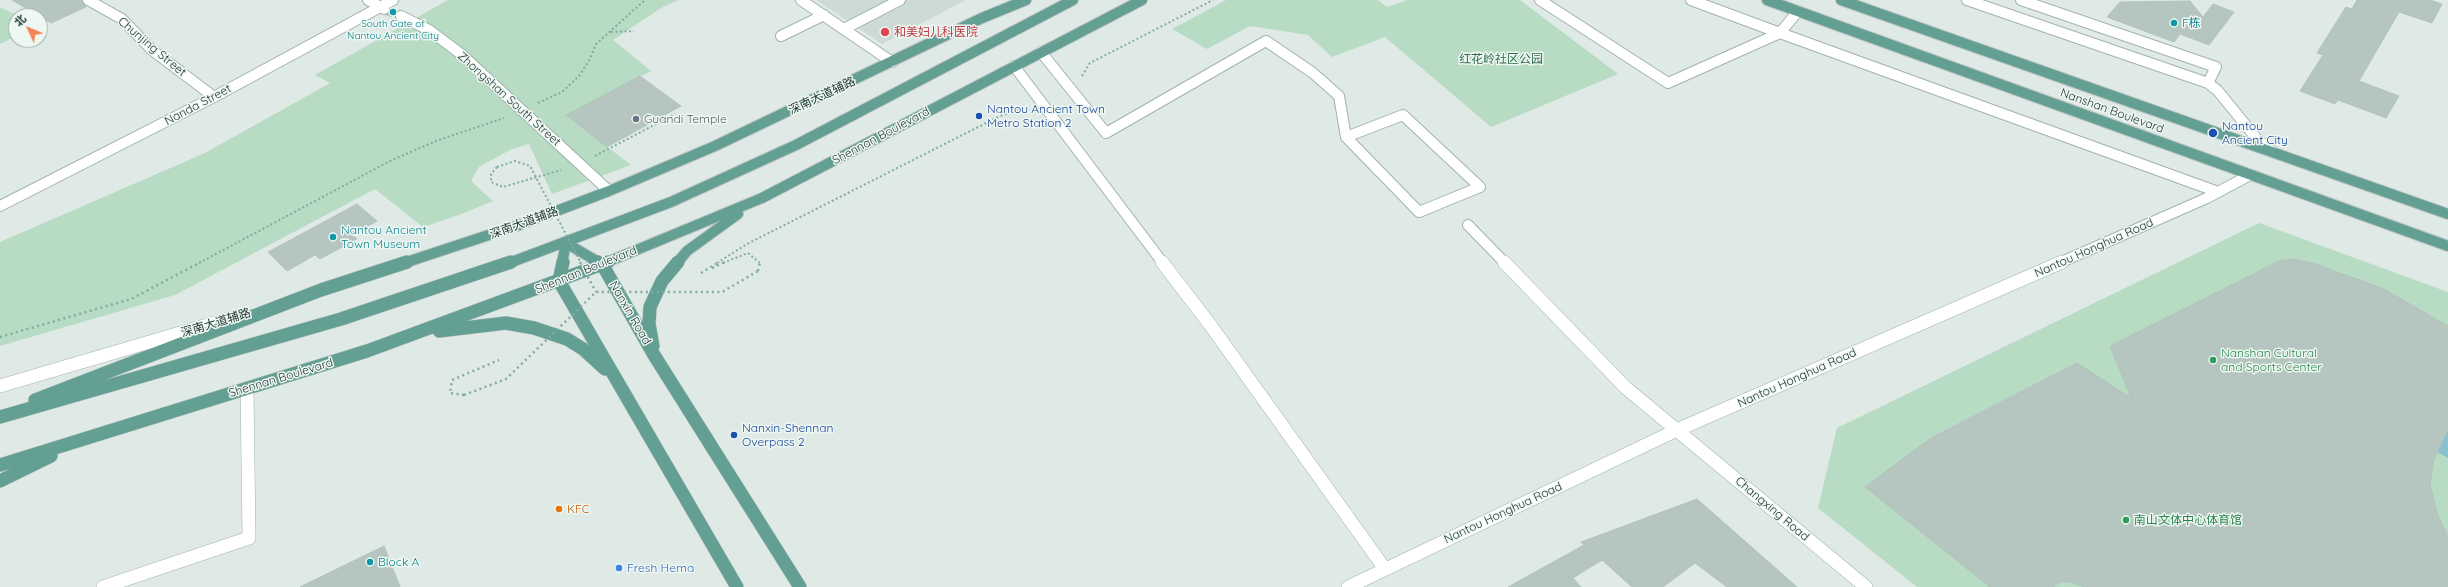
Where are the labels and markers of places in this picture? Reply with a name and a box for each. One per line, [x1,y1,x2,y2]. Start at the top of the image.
marker: South Gate of Nantou Ancient City [388,7,398,17]
place label: F栋 [2182,16,2201,30]
place label: South Gate of Nantou Ancient City [347,18,439,42]
marker: F栋 [2169,18,2179,28]
place label: 和美妇儿科医院 [894,25,978,39]
marker: 和美妇儿科医院 [879,26,891,38]
place label: Nantou Ancient Town Metro Station 2 [987,102,1105,130]
marker: Nantou Ancient Town Metro Station 2 [974,111,984,121]
place label: Guandi Temple [644,112,727,126]
marker: Guandi Temple [631,114,641,124]
place label: Nantou Ancient City [2222,119,2288,147]
marker: Nantou Ancient City [2207,127,2219,139]
place label: Nantou Ancient Town Museum [341,223,427,251]
marker: Nantou Ancient Town Museum [328,232,338,242]
place label: Nanshan Cultural and Sports Center [2221,346,2322,374]
marker: Nanshan Cultural and Sports Center [2208,355,2218,365]
place label: Nanxin-Shennan Overpass 2 [742,421,833,449]
marker: Nanxin-Shennan Overpass 2 [729,430,739,440]
place label: KFC [567,502,590,516]
marker: KFC [554,504,564,514]
place label: 南山文体中心体育馆 [2134,513,2242,527]
marker: 南山文体中心体育馆 [2121,515,2131,525]
place label: Block A [378,555,419,569]
marker: Block A [365,557,375,567]
place label: Fresh Hema [627,561,694,575]
marker: Fresh Hema [614,563,624,573]

